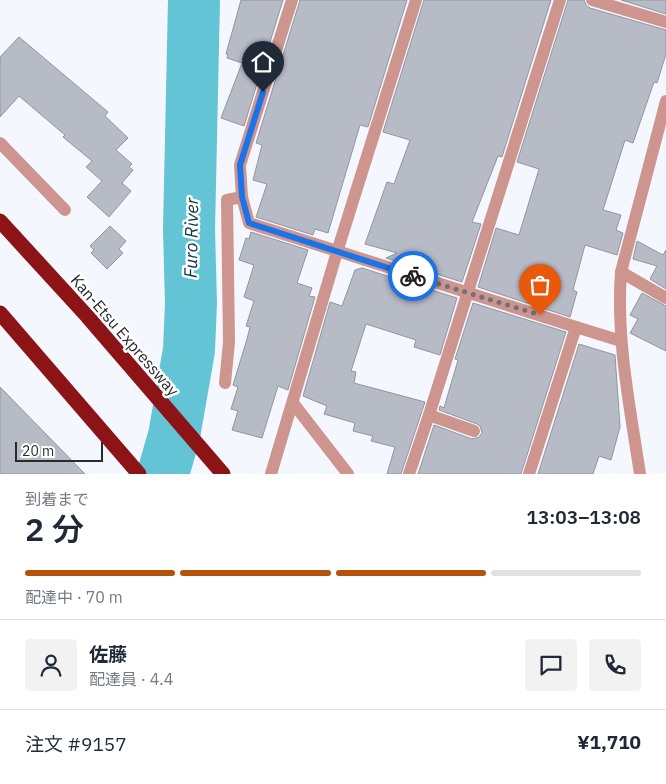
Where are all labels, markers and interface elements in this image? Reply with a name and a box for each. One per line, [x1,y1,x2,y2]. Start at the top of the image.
pin [242,41,284,92]
icon: home [249,48,277,76]
water label: Furo River [179,197,203,278]
courier [388,251,438,301]
icon: bike [399,262,427,290]
pin [519,264,561,315]
street label: Kan-Etsu Expressway [67,270,183,400]
icon: bag [526,271,554,299]
scale bar [15,439,102,462]
text: 20 m [22,442,54,460]
text: 到着まで [25,489,89,509]
text: 13:03–13:08 [527,505,641,529]
text: 2 分 [25,508,84,550]
text: 配達中 · 70 m [25,587,123,607]
button: person [25,639,77,691]
button: chat [525,639,577,691]
button: phone [589,639,641,691]
text: 佐藤 [89,642,127,666]
text: 配達員 · 4.4 [89,669,173,689]
text: ¥1,710 [577,730,641,754]
text: 注文 #9157 [25,732,127,756]

